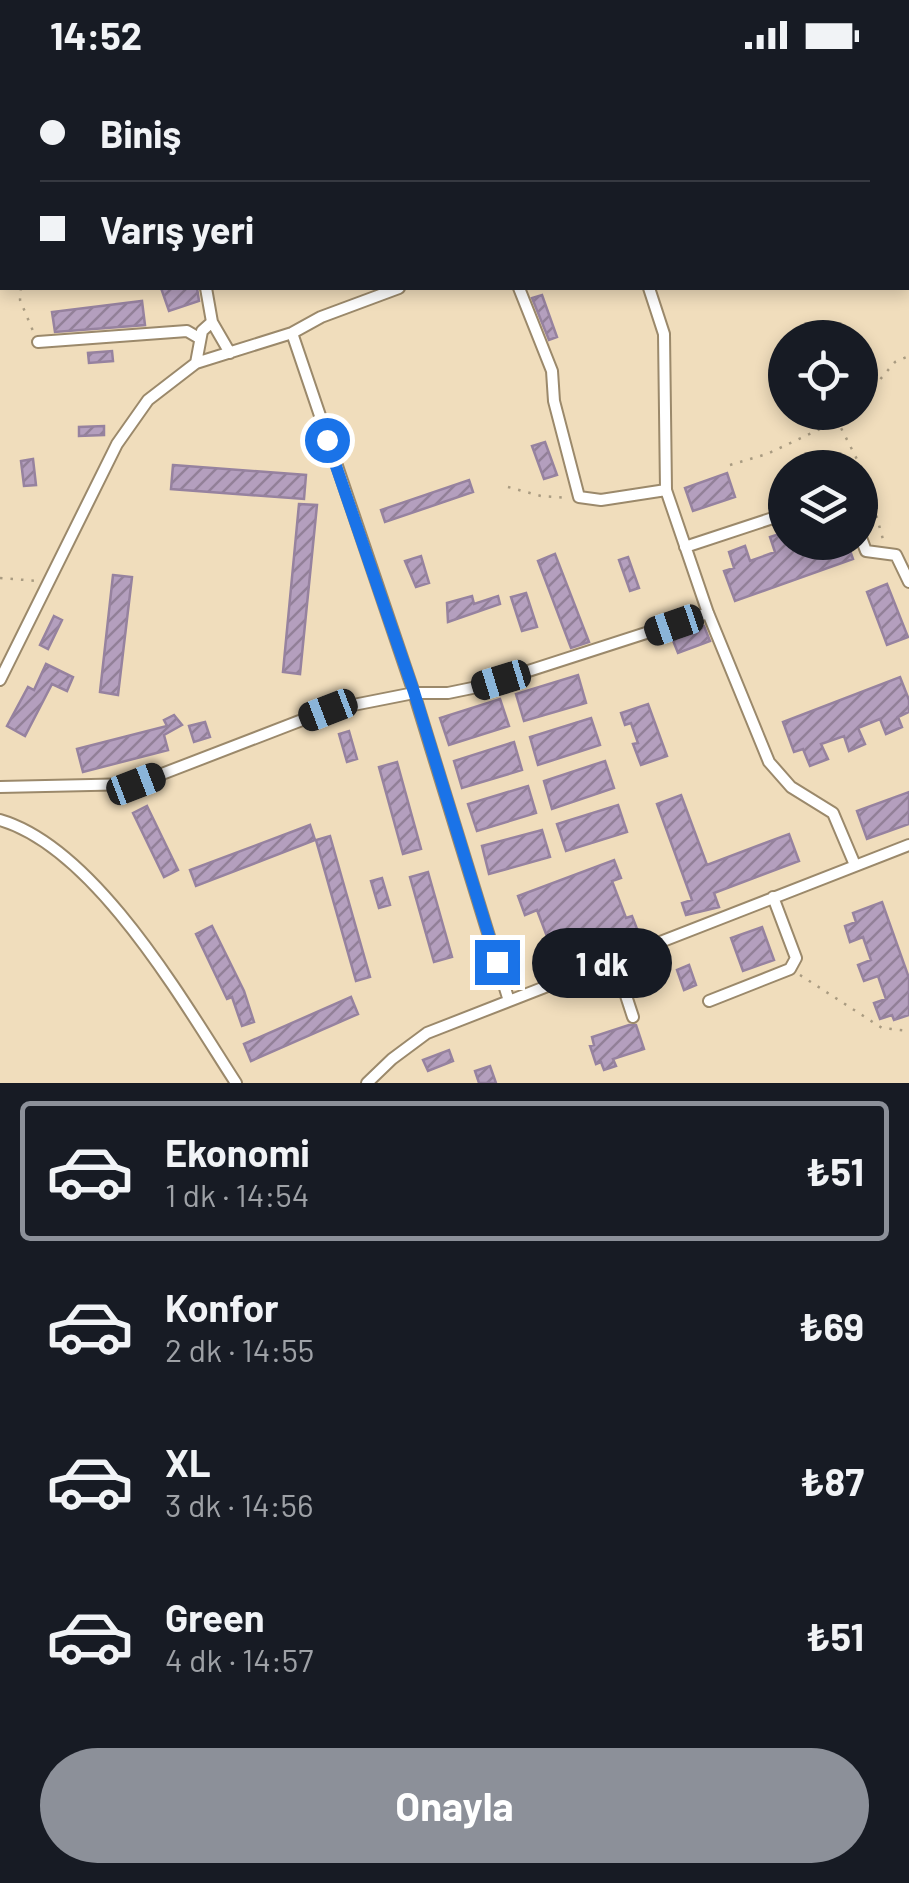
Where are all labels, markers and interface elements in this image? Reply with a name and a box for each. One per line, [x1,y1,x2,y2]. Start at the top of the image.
text: 14:52 [50,12,142,58]
text: Biniş [100,110,182,156]
text: Varış yeri [100,206,254,252]
map controls [768,320,878,560]
button: locate [768,320,878,430]
route start [305,418,350,463]
button: layers [768,450,878,560]
car [641,601,707,649]
car [468,657,534,703]
car [295,685,361,735]
car [103,759,169,809]
callout: 1 dk [532,927,672,997]
route end [475,940,520,985]
text: 1 dk [576,944,628,982]
icon: car [45,1126,135,1216]
text: Ekonomi [165,1129,309,1175]
text: ₺51 [806,1148,864,1194]
text: 1 dk · 14:54 [165,1175,309,1213]
icon: car [45,1281,135,1371]
text: Konfor [165,1284,279,1330]
text: ₺69 [799,1303,864,1349]
text: 2 dk · 14:55 [165,1330,314,1368]
icon: car [45,1436,135,1526]
text: XL [165,1439,211,1485]
text: ₺87 [800,1458,864,1504]
text: 3 dk · 14:56 [165,1485,314,1523]
icon: car [45,1591,135,1681]
text: Green [165,1594,265,1640]
text: ₺51 [806,1613,864,1659]
text: 4 dk · 14:57 [165,1640,313,1678]
button: Onayla [40,1748,869,1863]

